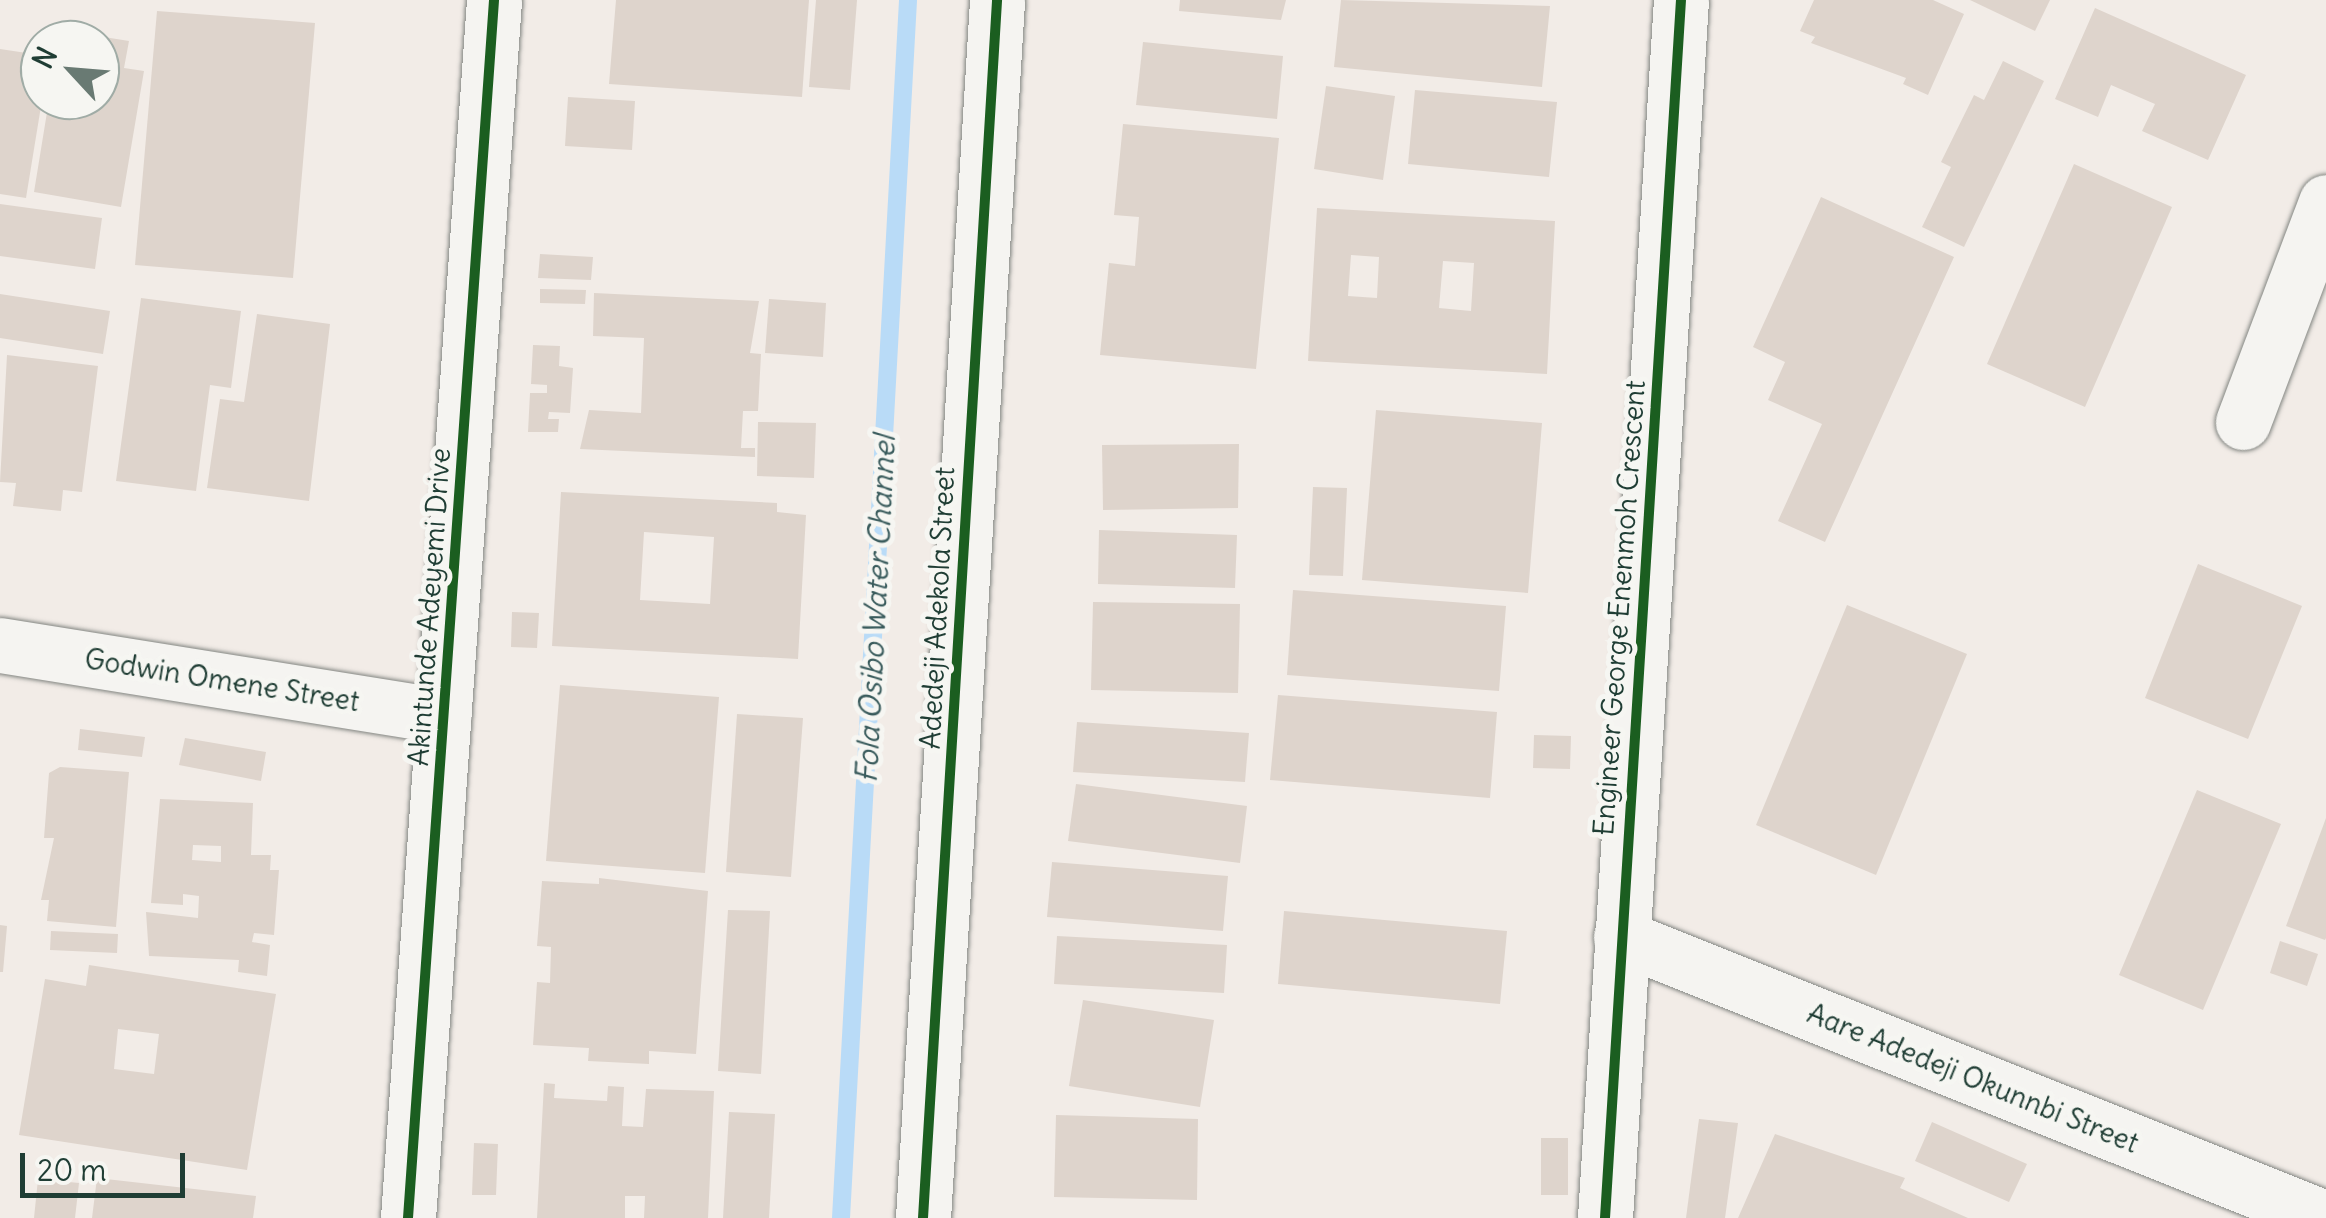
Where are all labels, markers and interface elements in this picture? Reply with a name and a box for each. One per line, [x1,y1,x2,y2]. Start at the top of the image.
north arrow [20,20,120,120]
text: N [24,41,65,74]
street label: Engineer George Enenmoh Crescent [1586,379,1652,837]
water label: Fola Osibo Water Channel [848,434,902,784]
street label: Akintunde Adeyemi Drive [401,447,457,767]
street label: Adedeji Adekola Street [913,466,961,750]
street label: Godwin Omene Street [82,642,362,718]
street label: Aare Adedeji Okunnbi Street [1803,996,2143,1160]
scale bar [25,1133,190,1195]
text: 20 m [37,1151,107,1189]

